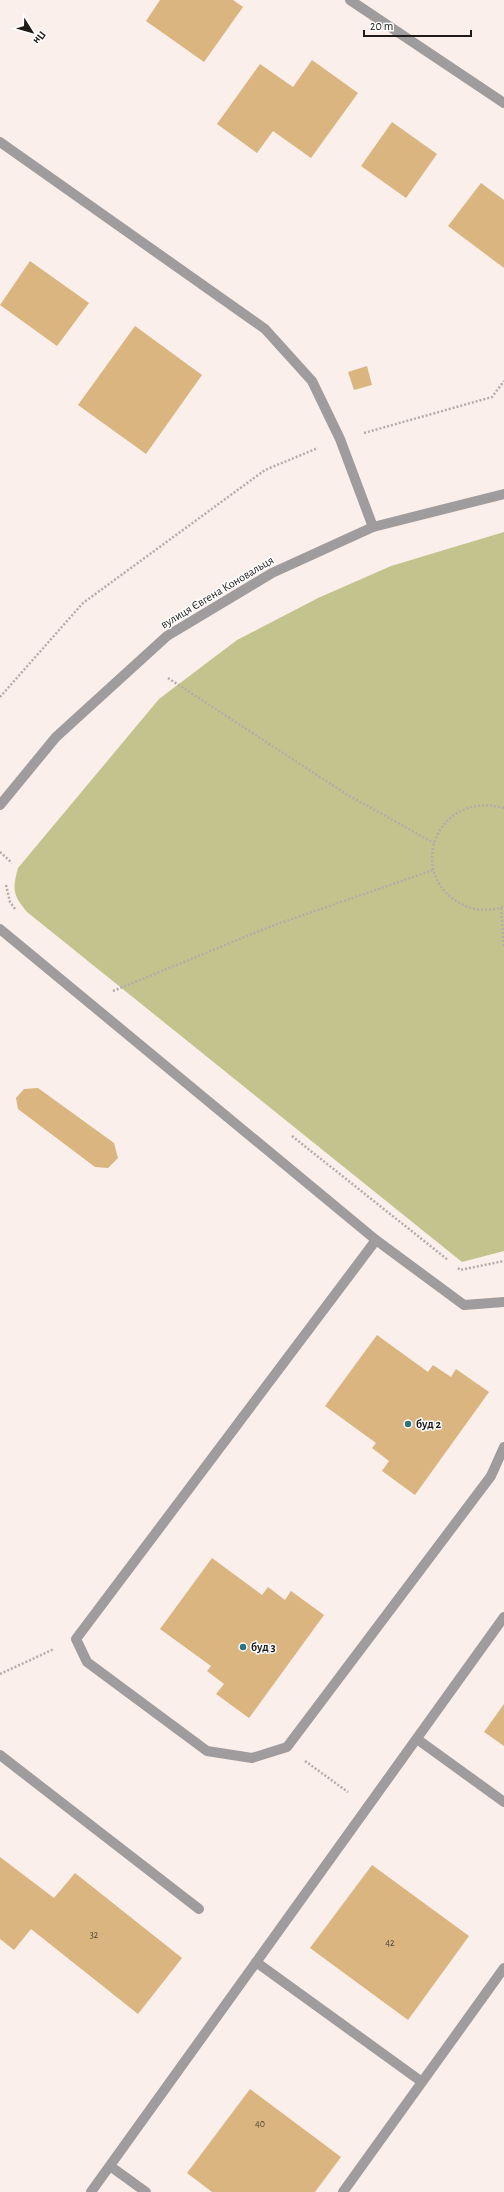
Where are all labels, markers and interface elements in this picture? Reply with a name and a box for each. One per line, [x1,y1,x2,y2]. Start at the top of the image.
north arrow [12,12,52,52]
scale bar [364,12,471,38]
text: 20 m [370,20,393,32]
text: Пн [31,29,48,46]
street label: вулиця Євгена Коновальця [158,553,276,631]
place label: буд 2 [416,1418,441,1431]
marker: буд 2 [403,1419,413,1429]
place label: буд 3 [251,1641,276,1654]
marker: буд 3 [238,1642,248,1652]
house number: 32 [90,1930,99,1940]
house number: 42 [385,1938,395,1948]
house number: 40 [255,2119,265,2129]

